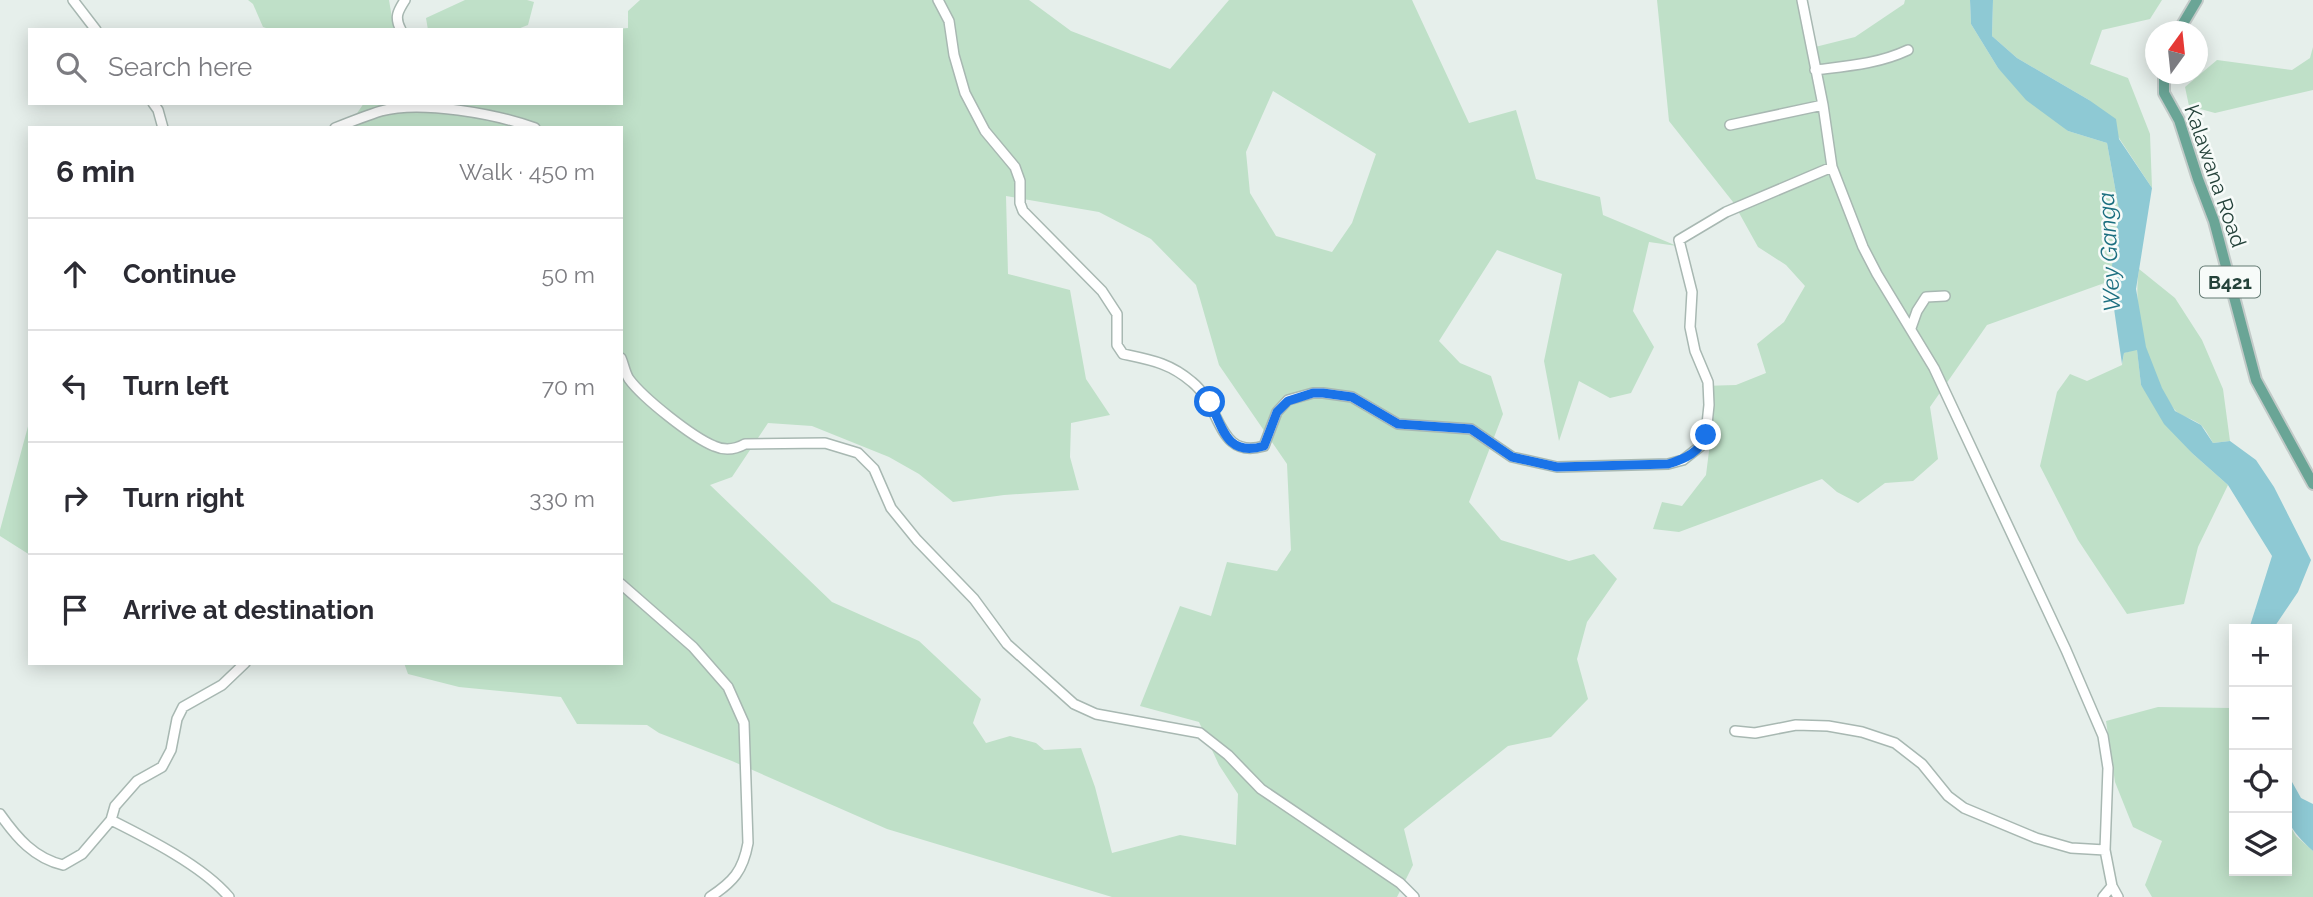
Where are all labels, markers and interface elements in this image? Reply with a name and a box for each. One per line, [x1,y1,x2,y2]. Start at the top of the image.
north arrow [2145,21,2208,84]
search box [28,28,623,105]
icon: search [52,48,90,86]
text: Search here [108,52,252,82]
street label: Kalawana Road [2179,101,2252,251]
text: 6 min [56,154,135,189]
text: Walk · 450 m [459,158,595,185]
water label: Wey Ganga [2092,191,2125,313]
icon: ahead [56,255,94,293]
text: Continue [123,259,236,289]
text: 50 m [541,261,595,288]
road number: B421 [2200,266,2260,298]
icon: left [56,367,94,405]
text: Turn left [123,371,229,401]
text: 70 m [542,373,595,400]
route start [1194,386,1225,417]
route end [1690,419,1721,450]
icon: right [56,479,94,517]
text: Turn right [123,483,244,513]
text: 330 m [529,485,595,512]
icon: arrive [56,591,94,629]
text: Arrive at destination [123,595,374,625]
map controls [2229,624,2292,876]
button: + [2229,624,2292,687]
button: − [2229,687,2292,750]
button: locate [2229,750,2292,813]
button: layers [2229,813,2292,876]

